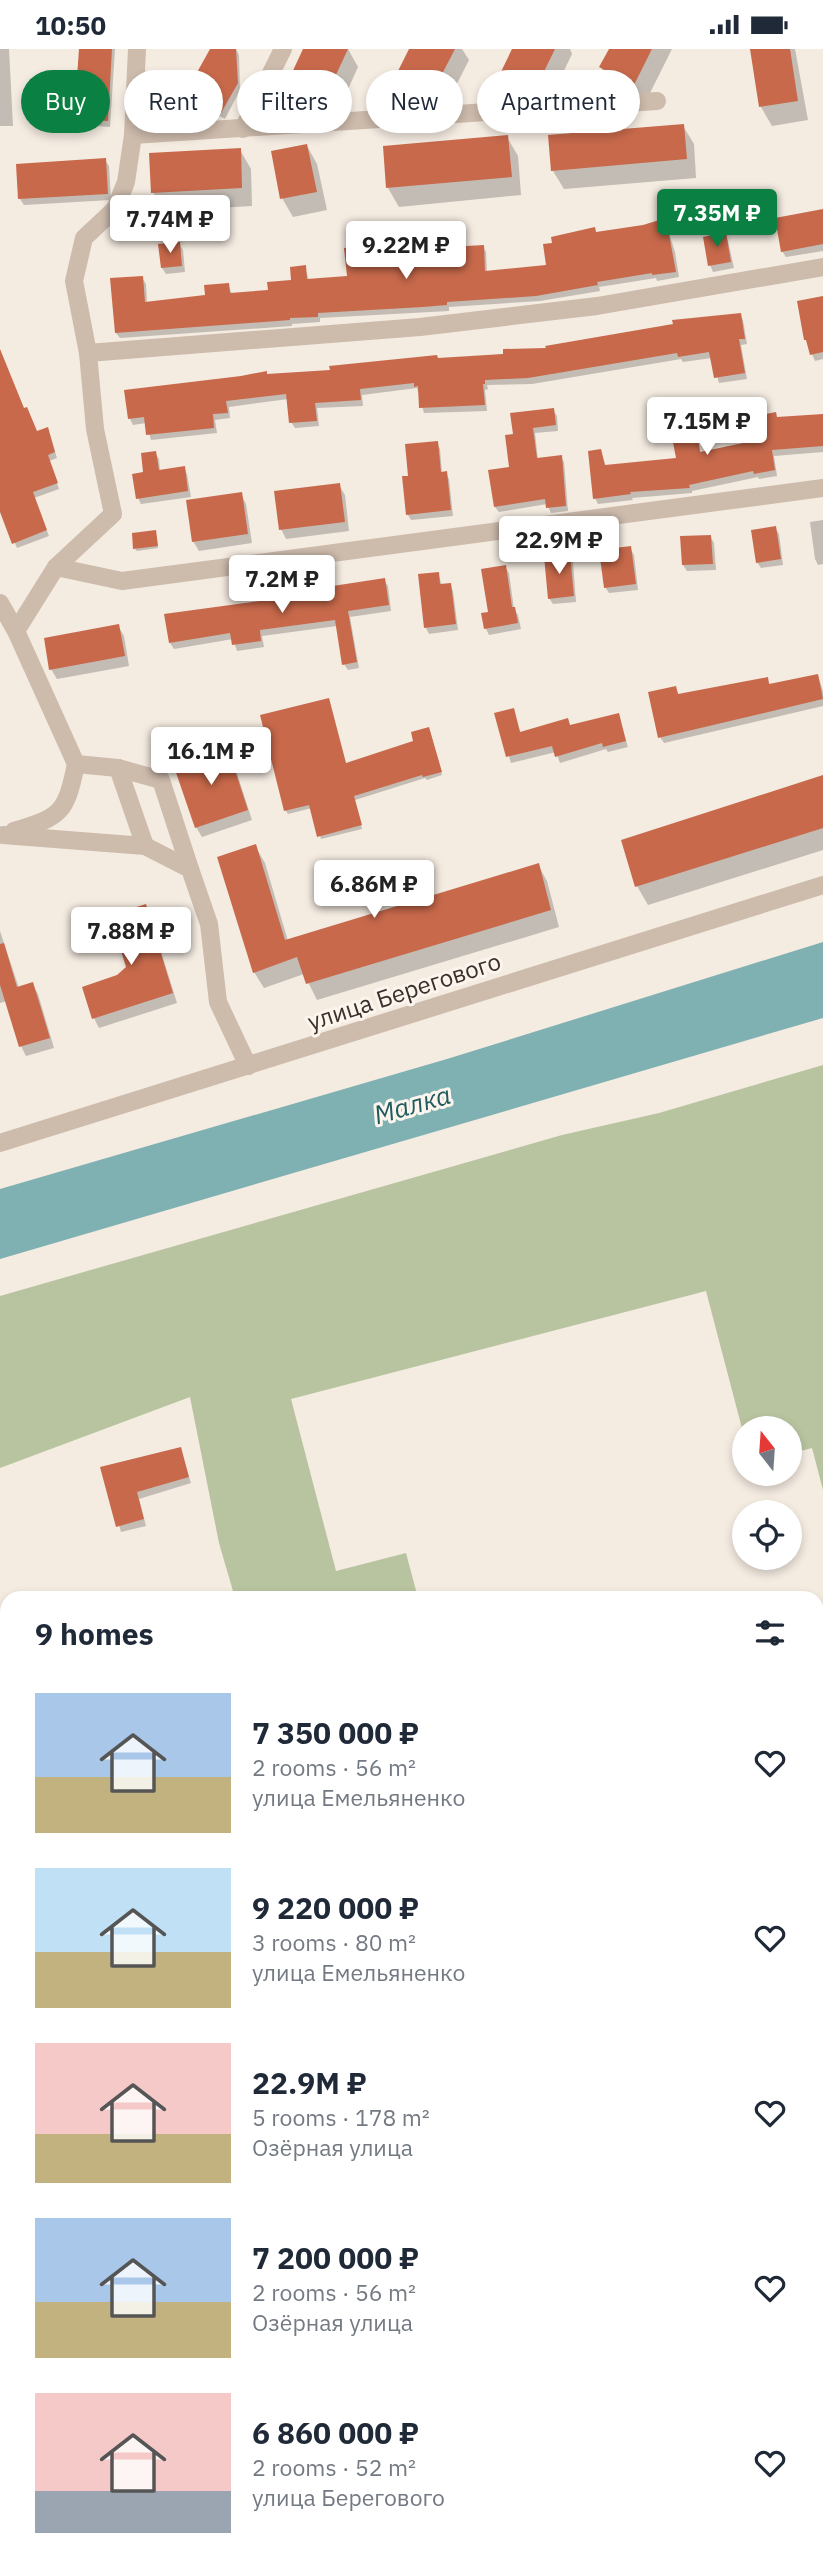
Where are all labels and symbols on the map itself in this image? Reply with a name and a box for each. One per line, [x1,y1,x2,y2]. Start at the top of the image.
pin: 7.35M ₽ [652,189,782,249]
pin: 7.74M ₽ [105,195,235,255]
pin: 9.22M ₽ [341,222,471,281]
pin: 7.15M ₽ [642,397,772,457]
pin: 22.9M ₽ [494,517,624,576]
pin: 7.2M ₽ [225,555,339,615]
pin: 16.1M ₽ [146,727,276,787]
pin: 6.86M ₽ [309,861,439,920]
pin: 7.88M ₽ [66,907,196,967]
street label: улица Берегового [303,945,505,1037]
water label: Малка [369,1077,455,1131]
north arrow [732,1416,802,1486]

